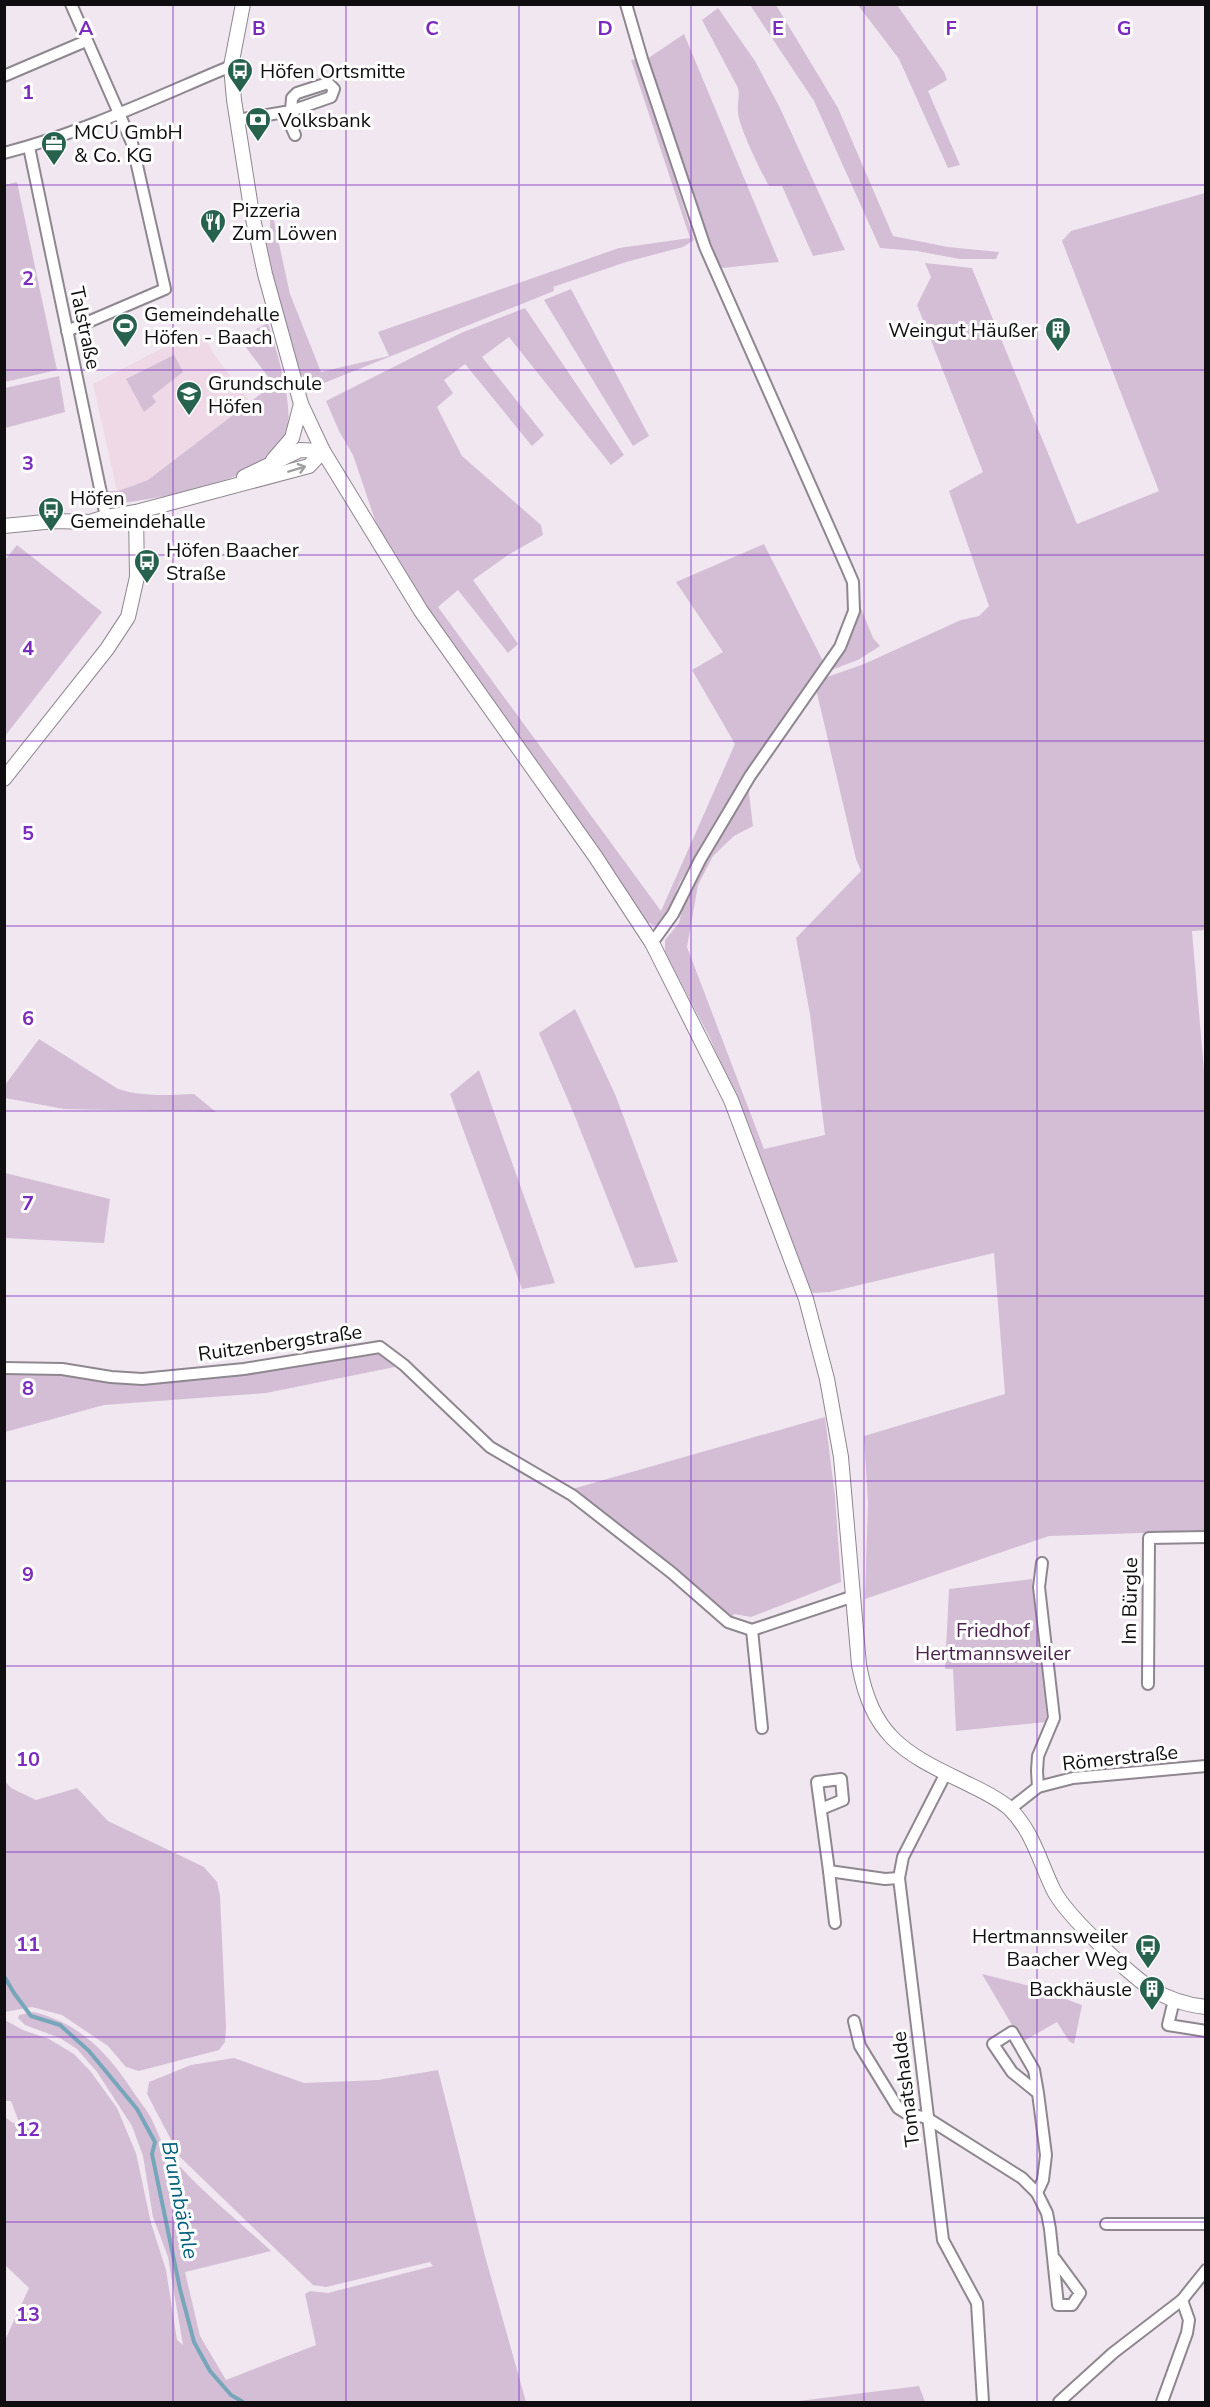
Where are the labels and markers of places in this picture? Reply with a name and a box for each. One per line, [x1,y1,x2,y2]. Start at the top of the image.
bus stop icon: Höfen Ortsmitte [225,56,255,94]
place label: Höfen Ortsmitte [260,58,405,85]
bank icon: Volksbank [243,105,273,143]
place label: Volksbank [277,107,372,134]
place label: MCU GmbH & Co. KG [74,119,183,169]
office icon: MCU GmbH & Co. KG [39,129,69,167]
place label: Pizzeria Zum Löwen [232,197,337,247]
restaurant icon: Pizzeria Zum Löwen [198,207,228,245]
place label: Gemeindehalle Höfen - Baach [144,301,280,351]
sports icon: Gemeindehalle Höfen - Baach [110,311,140,349]
building icon: Weingut Häußer [1043,315,1073,353]
place label: Weingut Häußer [888,317,1038,344]
place label: Grundschule Höfen [208,370,322,420]
school or university icon: Grundschule Höfen [174,379,204,417]
place label: Höfen Gemeindehalle [70,485,206,535]
bus stop icon: Höfen Gemeindehalle [36,495,66,533]
place label: Höfen Baacher Straße [166,537,299,587]
bus stop icon: Höfen Baacher Straße [132,547,162,585]
place label: Hertmannsweiler Baacher Weg [972,1923,1128,1973]
bus stop icon: Hertmannsweiler Baacher Weg [1133,1932,1163,1970]
building icon: Backhäusle [1137,1974,1167,2012]
place label: Backhäusle [1029,1976,1132,2003]

